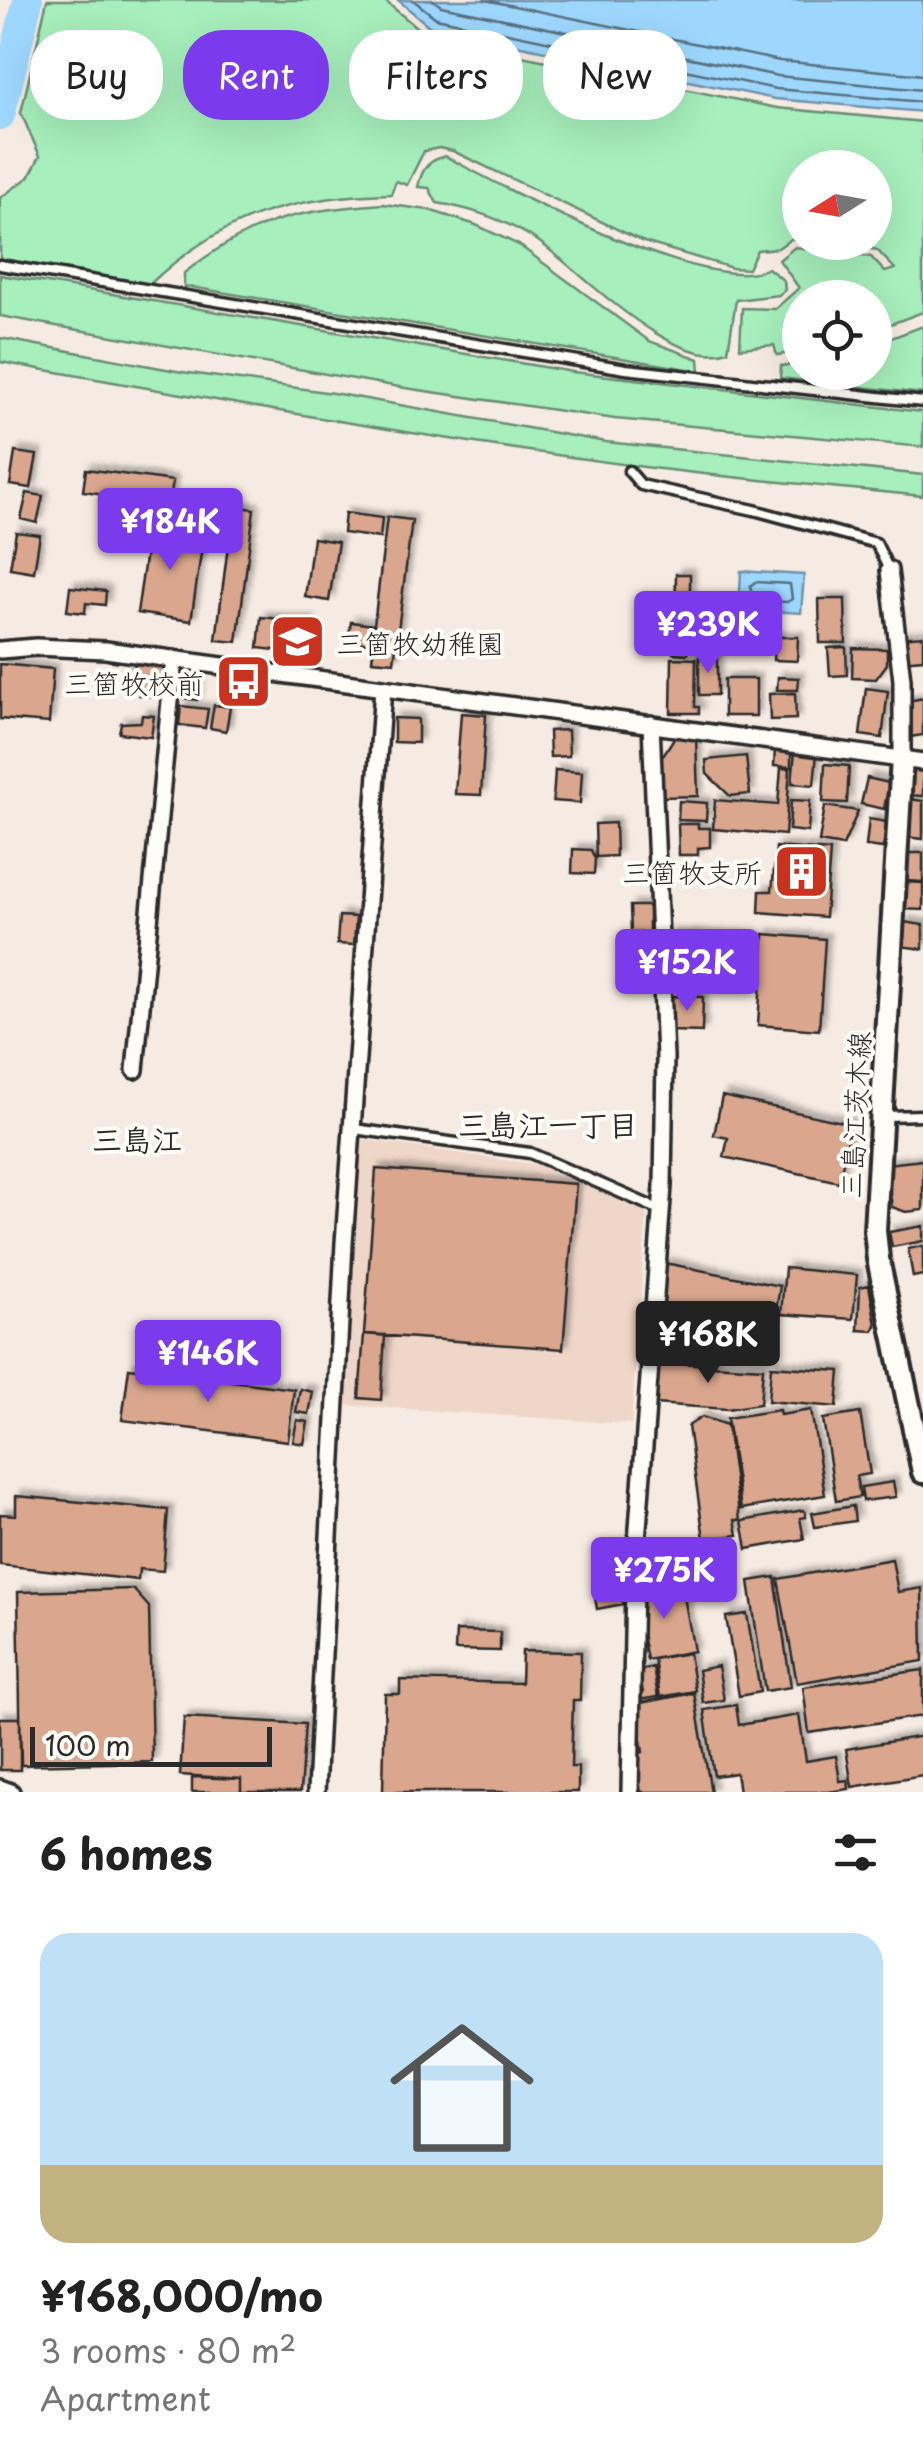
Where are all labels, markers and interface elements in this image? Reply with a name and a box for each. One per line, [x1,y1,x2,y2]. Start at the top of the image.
chip: Buy [30,30,163,120]
chip: Rent [183,30,329,120]
chip: Filters [349,30,523,120]
chip: New [543,30,687,120]
north arrow [782,150,892,260]
map controls [782,150,892,390]
button: locate [782,280,892,390]
pin: ¥184K [100,488,240,573]
text: ¥184K [120,496,220,544]
pin: ¥239K [638,591,778,676]
text: ¥239K [656,599,760,647]
school or university icon: 三箇牧幼稚園 [267,612,327,672]
place label: 三箇牧幼稚園 [336,621,504,664]
bus stop icon: 三箇牧校前 [213,652,273,712]
place label: 三箇牧校前 [64,661,204,704]
building icon: 三箇牧支所 [771,841,831,901]
place label: 三箇牧支所 [622,850,762,893]
pin: ¥152K [617,929,757,1014]
text: ¥152K [637,937,737,985]
street label: 三島江茨木線 [828,1030,880,1200]
district label: 三島江一丁目 [458,1101,638,1146]
district label: 三島江 [92,1116,182,1161]
pin: ¥168K [638,1301,778,1386]
text: ¥168K [658,1309,758,1357]
pin: ¥146K [138,1320,278,1405]
text: ¥146K [157,1328,259,1376]
pin: ¥275K [594,1537,734,1622]
text: ¥275K [613,1545,715,1593]
scale bar [30,1722,272,1766]
text: 100 m [45,1723,131,1766]
text: 6 homes [40,1821,213,1884]
icon: filters [828,1825,883,1880]
icon: home [372,1998,552,2178]
text: ¥168,000/mo [40,2263,323,2326]
text: 3 rooms · 80 m² [40,2326,296,2374]
text: Apartment [40,2374,211,2422]

